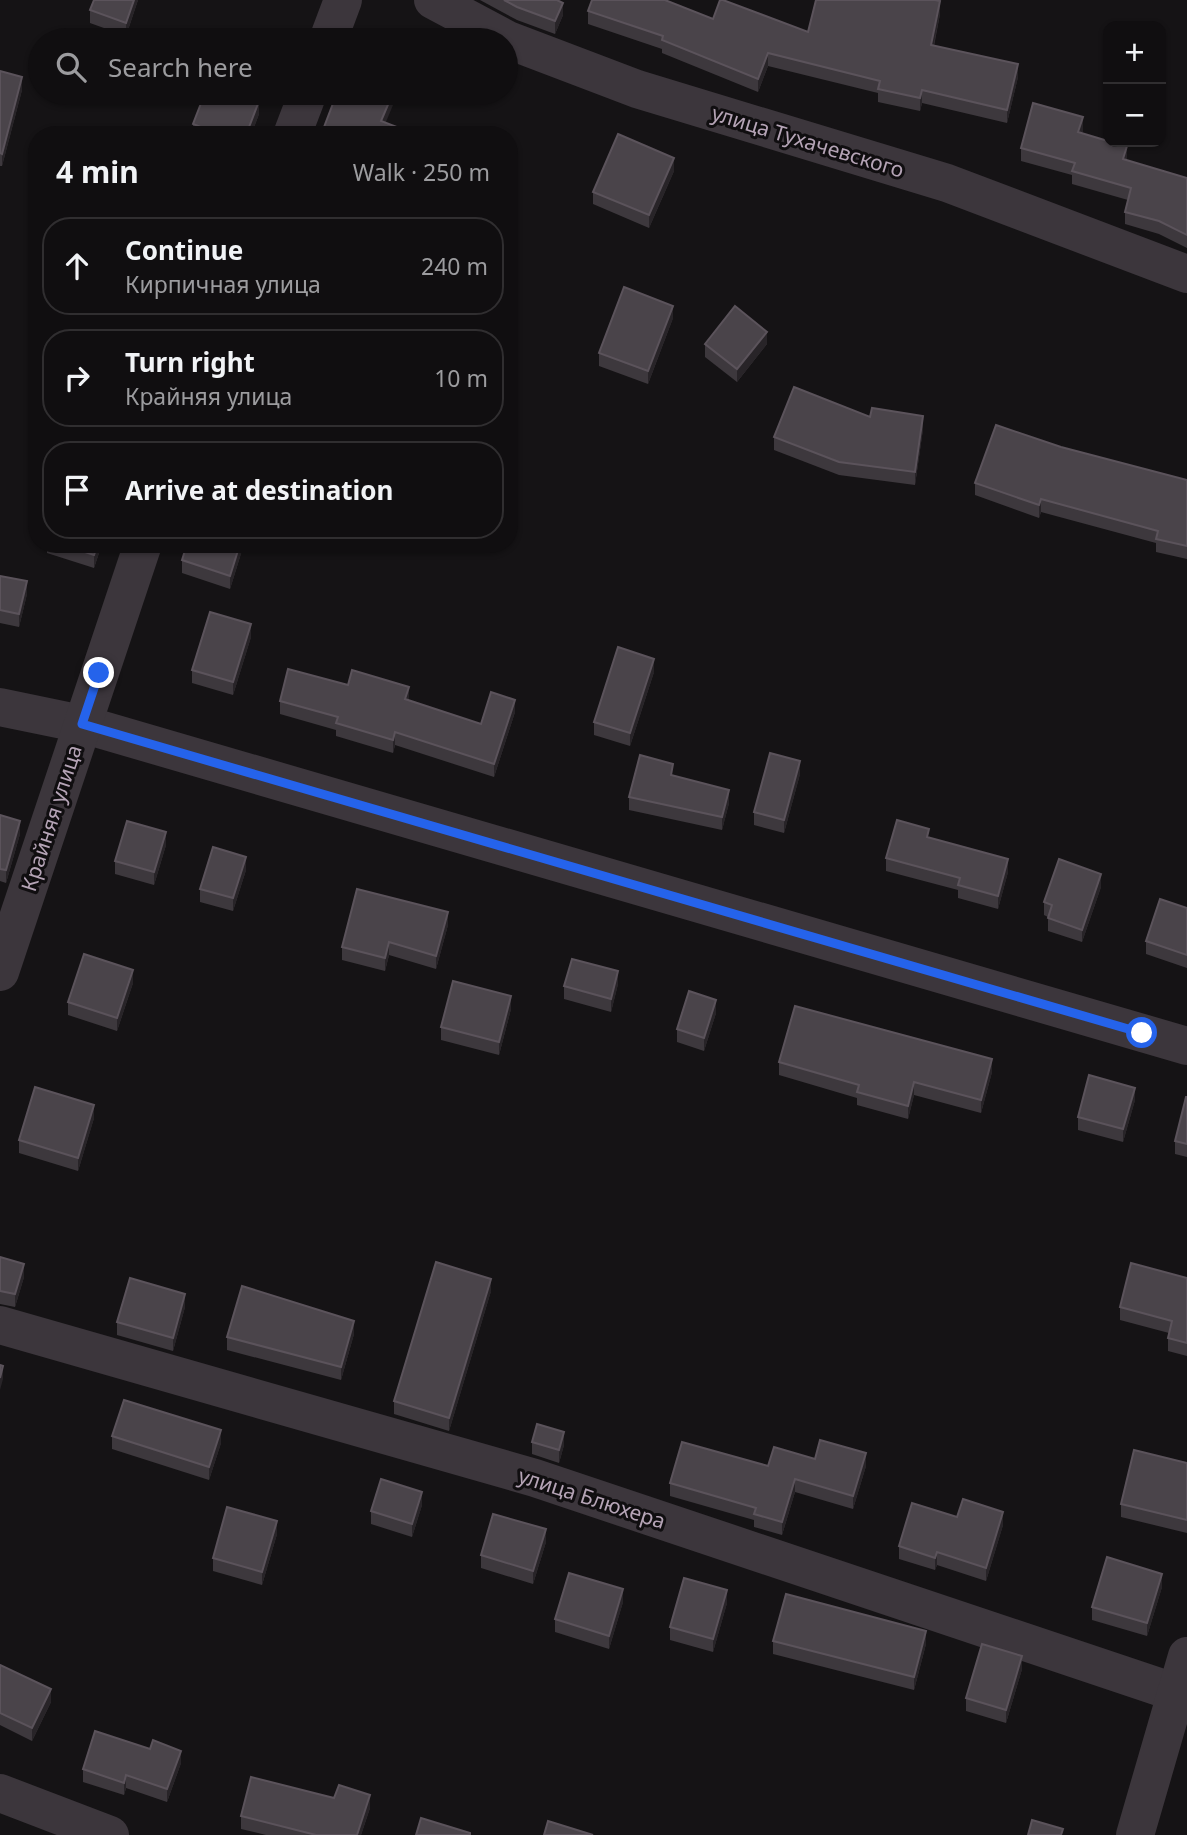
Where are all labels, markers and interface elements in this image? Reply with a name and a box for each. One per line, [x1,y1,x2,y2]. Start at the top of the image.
map controls [1103,21,1166,147]
button: + [1103,21,1166,84]
search box [28,28,518,105]
icon: search [52,48,90,86]
text: Search here [108,49,253,85]
button: − [1103,84,1166,147]
street label: улица Тухачевского [708,98,908,184]
text: 4 min [56,151,139,192]
text: Walk · 250 m [353,156,490,188]
text: Continue [125,232,243,268]
icon: ahead [58,247,96,285]
text: 240 m [421,250,488,282]
text: Кирпичная улица [125,268,321,300]
text: Turn right [125,344,255,380]
icon: right [58,359,96,397]
text: 10 m [434,362,488,394]
text: Крайняя улица [125,380,292,412]
icon: arrive [58,471,96,509]
text: Arrive at destination [125,472,394,508]
route end [83,657,114,688]
street label: Крайняя улица [14,741,88,895]
route start [1126,1017,1157,1048]
street label: улица Блюхера [515,1461,669,1535]

